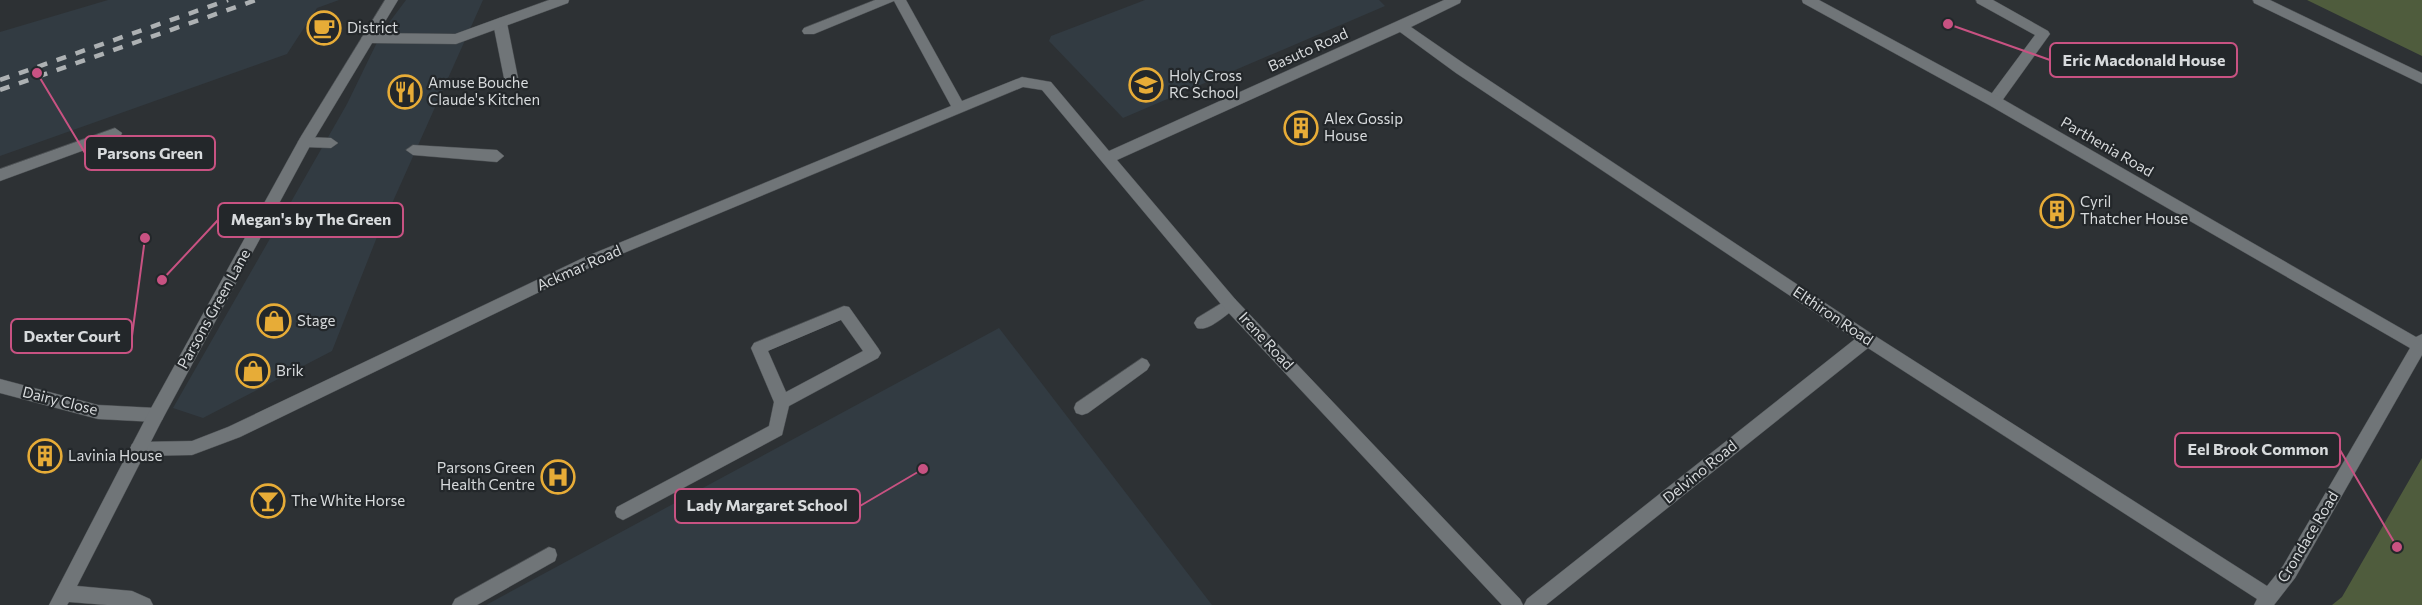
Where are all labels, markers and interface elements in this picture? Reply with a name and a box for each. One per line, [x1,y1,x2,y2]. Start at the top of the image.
cafe icon: District [306,10,342,46]
place label: District [347,18,398,36]
street label: Basuto Road [1265,23,1350,75]
callout: Eric Macdonald House [2050,43,2237,77]
text: Eric Macdonald House [2063,50,2225,69]
place label: Holy Cross RC School [1169,66,1242,101]
school or university icon: Holy Cross RC School [1128,67,1164,103]
place label: Amuse Bouche Claude's Kitchen [428,73,540,108]
restaurant icon: Amuse Bouche Claude's Kitchen [387,74,423,110]
place label: Alex Gossip House [1324,109,1403,144]
building icon: Alex Gossip House [1283,110,1319,146]
street label: Parthenia Road [2058,112,2157,180]
callout: Parsons Green [85,136,215,170]
text: Parsons Green [97,143,203,162]
place label: Cyril Thatcher House [2080,192,2188,227]
building icon: Cyril Thatcher House [2039,193,2075,229]
callout: Megan's by The Green [218,203,403,237]
text: Megan's by The Green [231,209,391,228]
street label: Ackmar Road [534,240,624,294]
street label: Parsons Green Lane [173,245,254,371]
street label: Elthiron Road [1790,282,1877,348]
shop icon: Stage [256,303,292,339]
street label: Irene Road [1236,308,1298,373]
place label: Stage [297,311,336,329]
callout: Dexter Court [11,319,132,353]
text: Dexter Court [23,326,121,345]
shop icon: Brik [235,353,271,389]
place label: Brik [276,361,304,379]
street label: Dairy Close [21,382,100,418]
callout: Eel Brook Common [2175,433,2340,467]
street label: Delvino Road [1659,436,1740,506]
building icon: Lavinia House [27,438,63,474]
text: Eel Brook Common [2188,439,2328,458]
place label: Lavinia House [68,446,162,464]
place label: Parsons Green Health Centre [437,458,535,493]
hospital icon: Parsons Green Health Centre [540,459,576,495]
bar icon: The White Horse [250,483,286,519]
street label: Crondace Road [2273,488,2341,585]
callout: Lady Margaret School [675,489,860,523]
place label: The White Horse [291,491,405,509]
text: Lady Margaret School [686,495,848,514]

